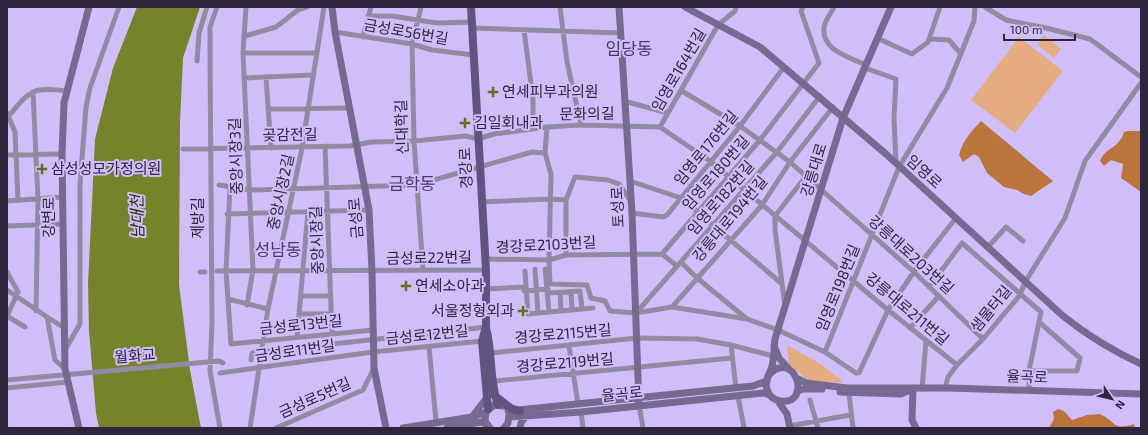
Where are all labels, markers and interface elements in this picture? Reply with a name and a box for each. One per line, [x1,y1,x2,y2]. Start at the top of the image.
street label: 금성로56번길 [362,15,450,47]
scale bar [1004,16,1075,42]
text: 100 m [1010,22,1042,36]
street label: 임영로164번길 [647,25,709,114]
district label: 임당동 [606,38,652,58]
place label: 연세피부과의원 [502,82,599,100]
marker: 연세피부과의원 [487,86,499,98]
street label: 신대학길 [391,99,411,155]
street label: 문화의길 [559,104,615,122]
street label: 임영로176번길 [670,106,741,188]
place label: 김일회내과 [474,113,543,131]
street label: 중앙시장3길 [225,117,245,195]
marker: 김일회내과 [459,117,471,129]
street label: 곶감전길 [262,125,318,143]
street label: 임영로180번길 [678,131,753,213]
street label: 강릉대로 [796,141,830,199]
street label: 경강로 [455,147,475,189]
street label: 임영로 [903,151,946,192]
street label: 중앙시장2길 [263,152,297,232]
street label: 임영로182번길 [683,157,757,238]
place label: 삼성성모가정의원 [51,159,161,177]
marker: 삼성성모가정의원 [36,163,48,175]
street label: 강릉대로194번길 [688,172,770,265]
district label: 금학동 [389,173,435,193]
street label: 토성로 [607,186,627,228]
water label: 남대천 [127,192,146,239]
street label: 강변로 [39,196,57,238]
street label: 제방길 [188,197,206,239]
street label: 금성로 [344,197,366,239]
street label: 중앙시장길 [306,205,326,275]
street label: 강릉대로203번길 [865,211,958,297]
street label: 경강로2103번길 [495,232,597,256]
district label: 성남동 [255,239,301,259]
street label: 임영로198번길 [811,241,863,334]
street label: 금성로22번길 [386,247,472,267]
street label: 강릉대로211번길 [862,268,953,348]
place label: 연세소아과 [415,276,484,294]
marker: 연세소아과 [400,280,412,292]
street label: 샘물터길 [966,281,1015,335]
place label: 서울정형외과 [431,301,514,319]
marker: 서울정형외과 [517,305,529,317]
street label: 금성로13번길 [259,311,343,337]
street label: 경강로2115번길 [514,320,612,346]
street label: 금성로12번길 [384,321,469,347]
street label: 금성로11번길 [254,335,336,365]
street label: 월화교 [114,344,156,366]
street label: 경강로2119번길 [515,349,614,375]
street label: 율곡로 [1006,366,1048,386]
street label: 금성로5번길 [276,373,353,421]
north arrow [1092,379,1132,419]
street label: 율곡로 [600,382,643,404]
text: N [1113,398,1128,412]

